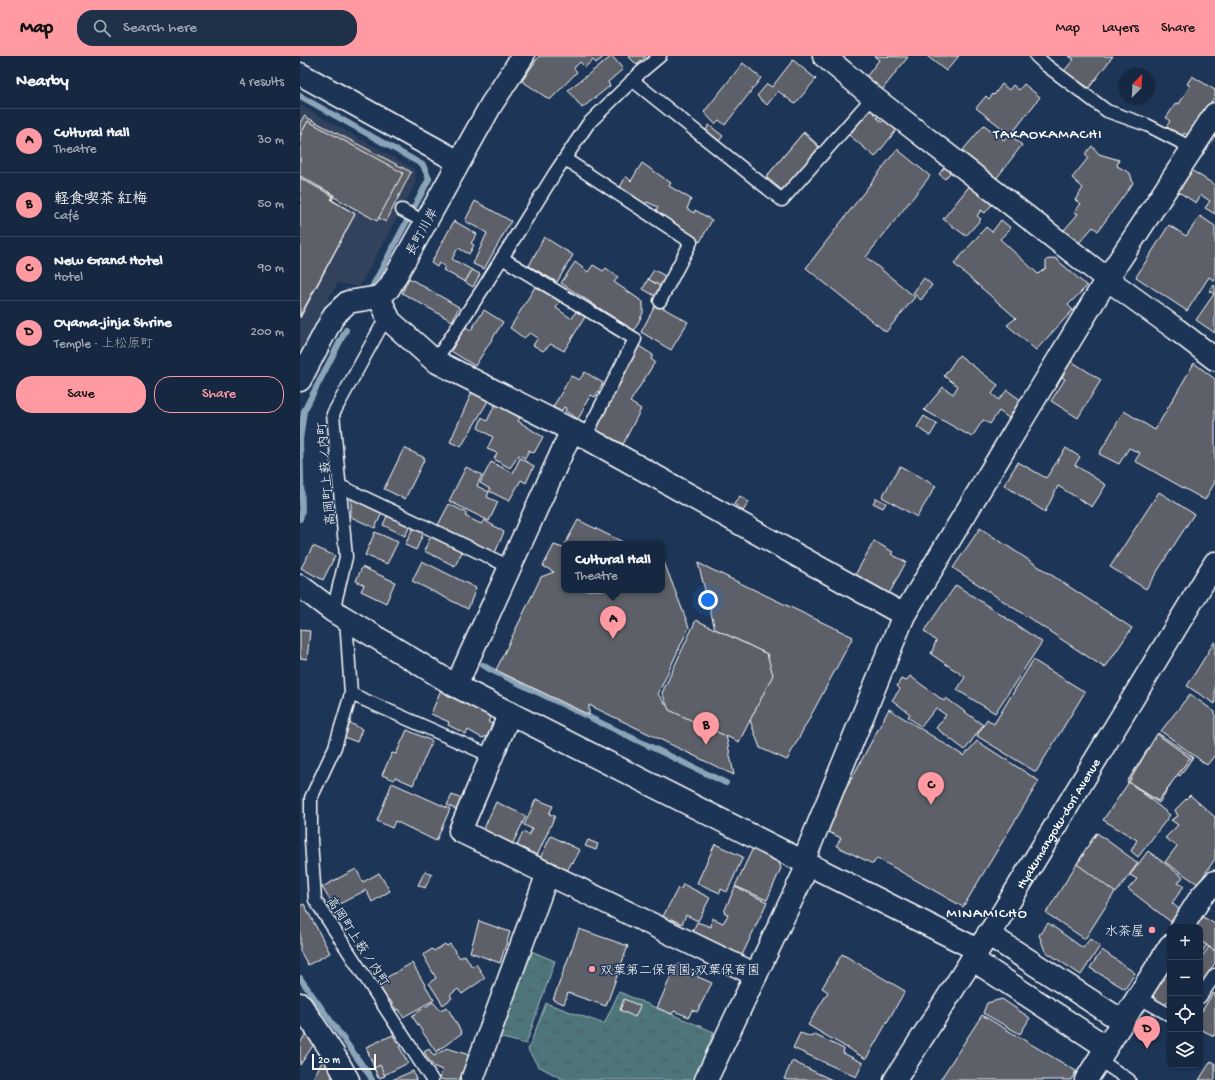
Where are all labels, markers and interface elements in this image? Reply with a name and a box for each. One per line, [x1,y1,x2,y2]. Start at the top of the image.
search box [77,10,357,46]
text: Map [20,17,53,40]
icon: search [91,17,113,39]
text: Search here [123,19,197,37]
text: Map [1056,20,1080,37]
text: Layers [1102,20,1139,37]
text: Share [1161,20,1195,37]
north arrow [1119,68,1155,104]
text: Nearby [16,72,69,92]
text: 4 results [240,75,284,90]
text: Cultural Hall [54,124,130,142]
district label: TAKAOKAMACHI [992,126,1103,144]
text: A [25,133,33,148]
text: 30 m [258,133,284,148]
text: Theatre [54,142,97,157]
text: 軽食喫茶 紅梅 [54,191,148,209]
text: B [26,197,32,212]
text: 50 m [257,197,284,212]
street label: 長町川岸 [403,205,442,259]
text: Café [54,209,79,224]
text: New Grand Hotel [54,252,163,270]
text: C [25,261,33,276]
text: 90 m [258,261,284,276]
text: Hotel [54,270,83,285]
text: Oyama-jinja Shrine [54,314,172,332]
text: D [25,325,33,340]
text: 200 m [251,325,284,340]
text: Temple · 上松原町 [54,337,153,352]
button: Save [16,376,146,413]
button: Share [154,376,284,413]
street label: 高岡町上薮ノ内町 [314,421,339,526]
popup [561,541,665,593]
text: Cultural Hall [575,551,651,569]
text: Theatre [575,569,618,584]
your location [698,590,718,610]
pin: A [600,606,626,639]
pin: B [693,712,719,745]
street label: Hyakumangoku-dori Avenue [1014,756,1105,892]
pin: C [918,772,944,805]
street label: 高岡町上薮ノ内町 [322,894,392,990]
district label: MINAMICHO [946,905,1028,923]
place label: 水茶屋 [1105,924,1144,940]
map controls [1167,924,1203,1068]
button: + [1167,924,1203,960]
marker: 水茶屋 [1147,925,1157,935]
button: − [1167,960,1203,996]
place label: 双葉第二保育園;双葉保育園 [600,963,760,979]
marker: 双葉第二保育園;双葉保育園 [587,964,597,974]
button: locate [1167,996,1203,1032]
pin: D [1134,1016,1160,1049]
button: layers [1167,1032,1203,1068]
scale bar [312,1052,376,1071]
text: 20 m [318,1055,340,1067]

